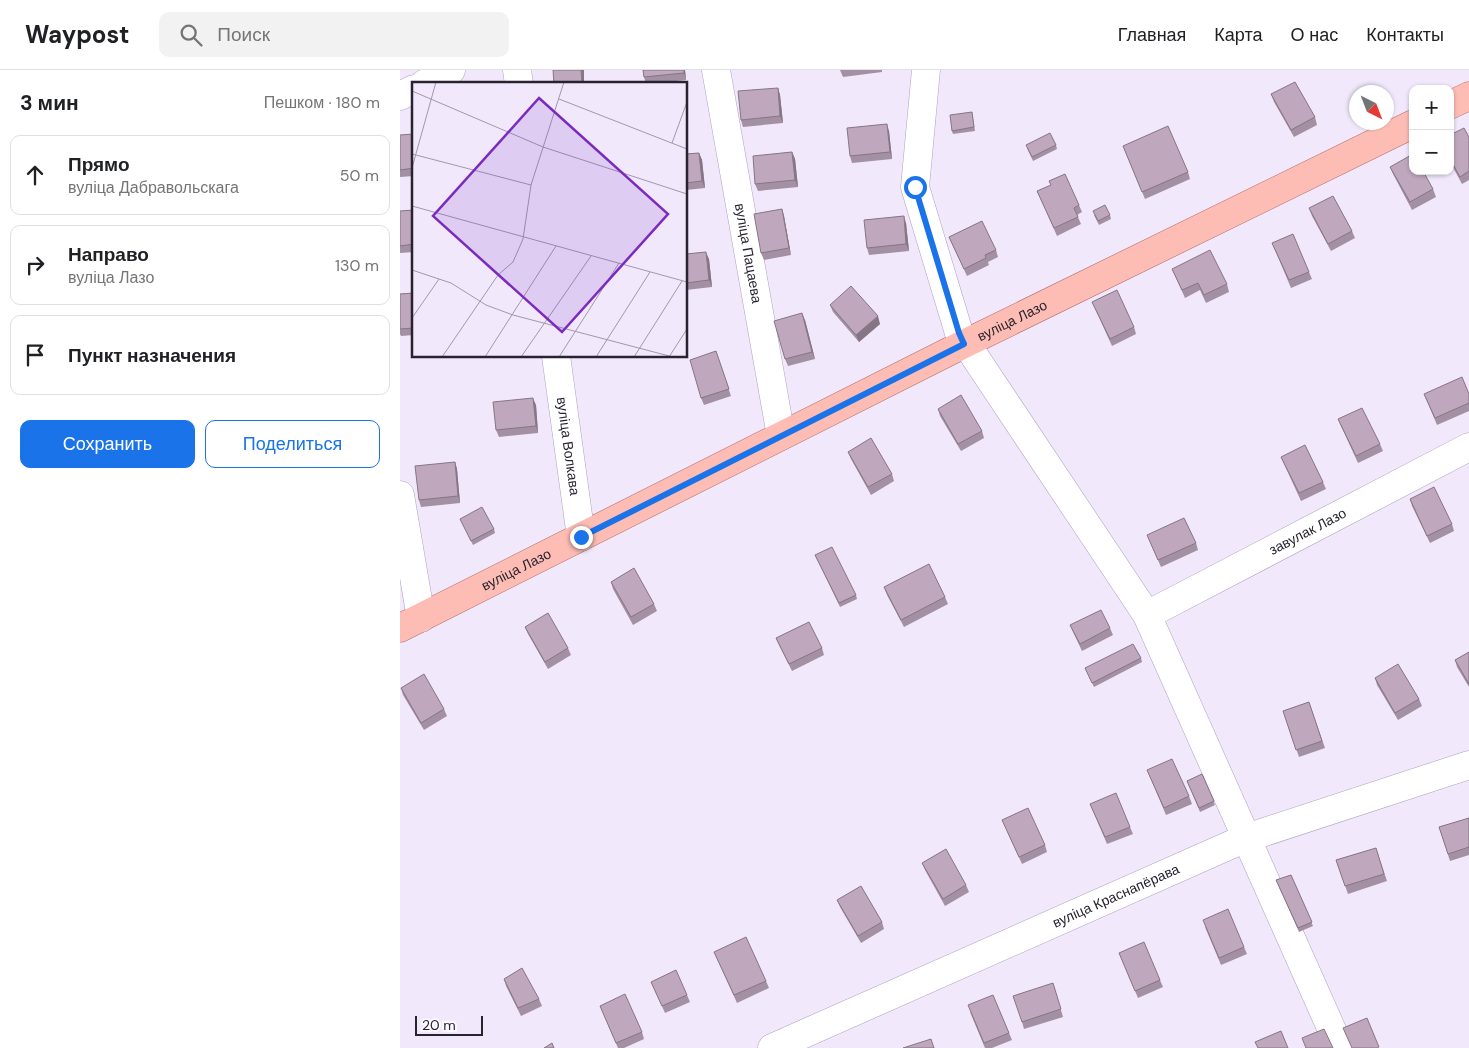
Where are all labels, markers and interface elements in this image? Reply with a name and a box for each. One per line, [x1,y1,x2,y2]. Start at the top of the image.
search box [159,12,509,57]
text: Waypost [25,19,129,50]
icon: search [177,21,205,49]
text: Поиск [217,22,270,47]
text: Главная [1118,23,1186,47]
text: Карта [1214,23,1263,47]
text: О нас [1291,23,1338,47]
text: Контакты [1366,23,1444,47]
inset map [412,82,688,358]
north arrow [1349,85,1394,130]
map controls [1409,85,1454,175]
button: + [1409,85,1454,130]
text: 3 мин [20,89,79,117]
text: Пешком · 180 m [264,92,380,113]
button: − [1409,130,1454,175]
text: Прямо [68,152,130,177]
icon: ahead [21,161,49,189]
text: 50 m [340,165,379,186]
route start [904,176,927,199]
text: вуліца Дабравольскага [68,177,239,198]
street label: вуліца Пацаева [731,202,766,305]
text: Направо [68,242,149,267]
icon: right [21,251,49,279]
text: 130 m [335,255,379,276]
text: вуліца Лазо [68,267,154,288]
street label: вуліца Лазо [974,296,1050,345]
icon: arrive [21,341,49,369]
text: Пункт назначения [68,343,236,368]
street label: вуліца Волкава [553,396,584,497]
button: Сохранить [20,420,195,468]
button: Поделиться [205,420,380,468]
street label: завулак Лазо [1266,504,1349,559]
route end [570,526,593,549]
street label: вуліца Лазо [478,544,554,595]
street label: вуліца Краснапёрава [1049,860,1182,932]
scale bar [415,1013,482,1036]
text: 20 m [422,1016,456,1034]

